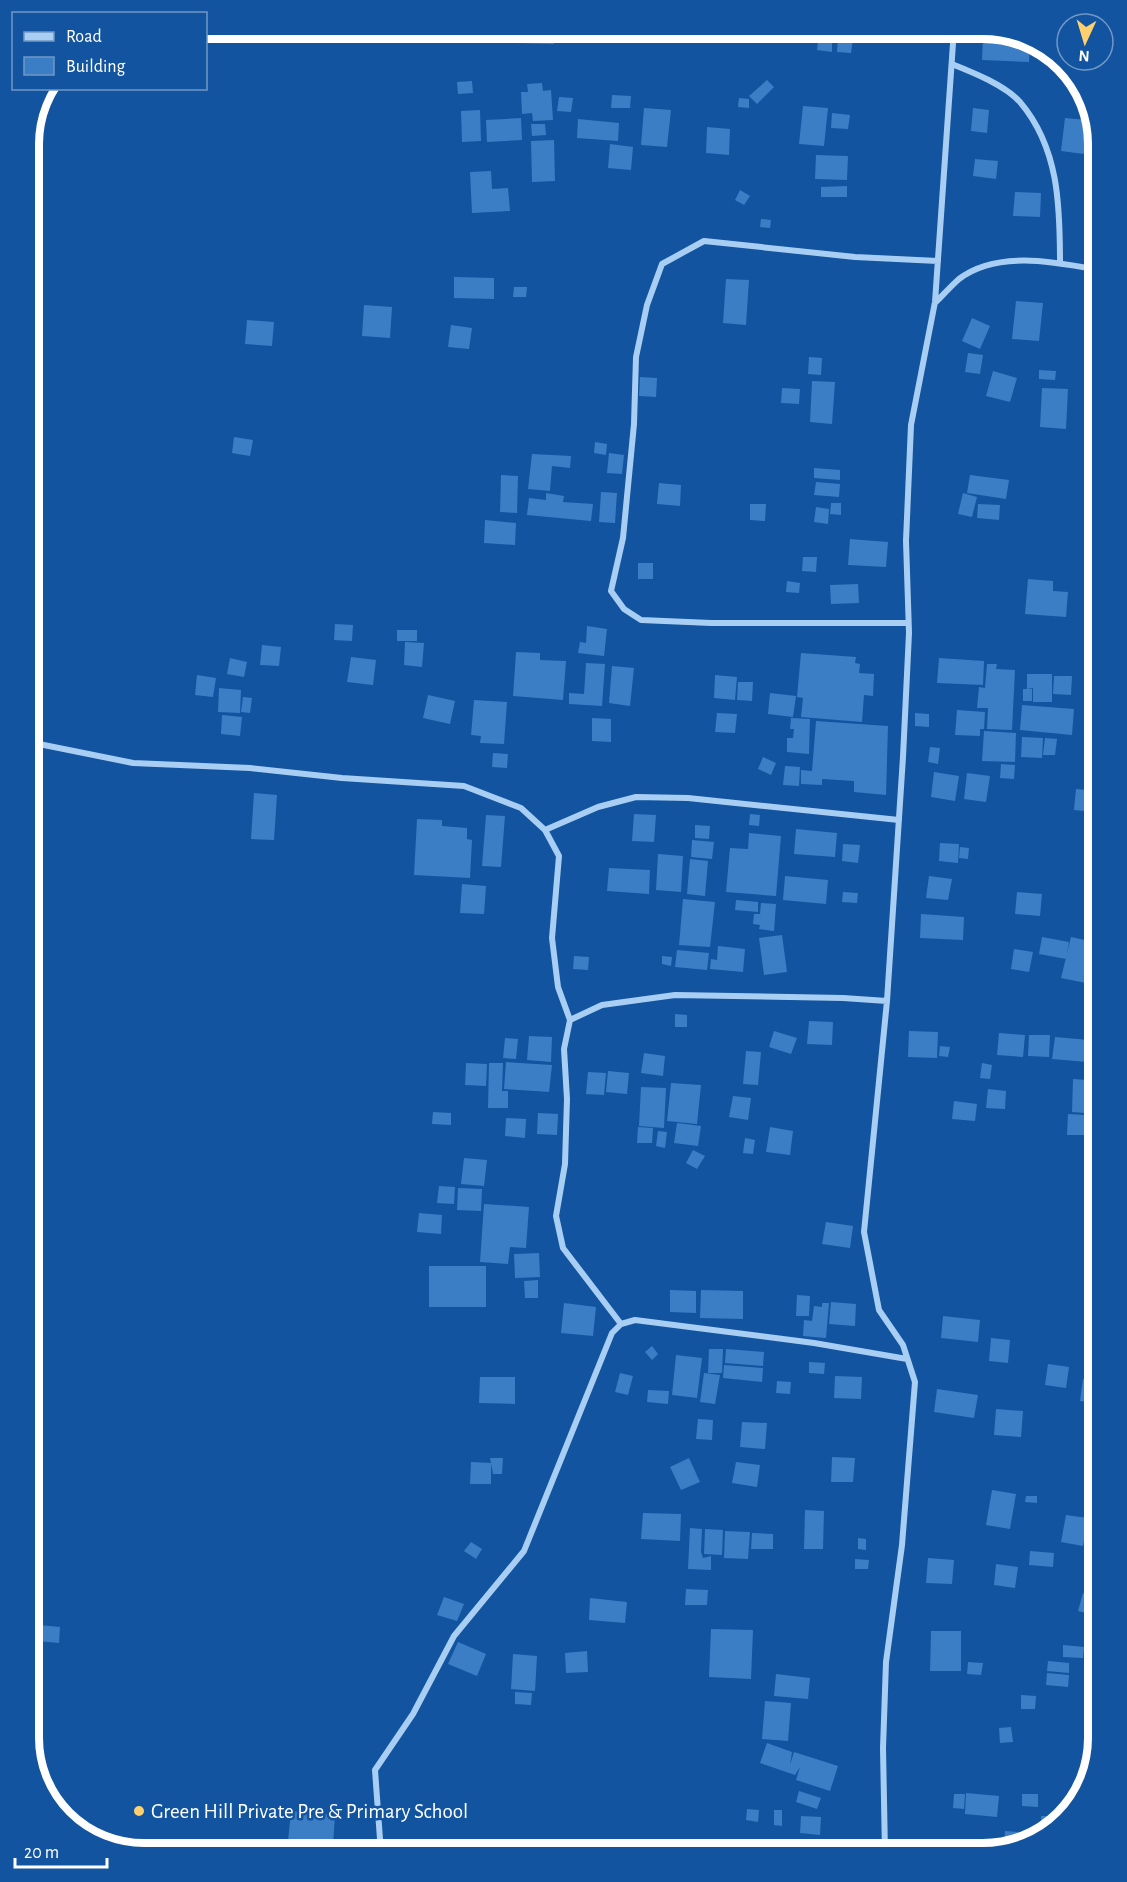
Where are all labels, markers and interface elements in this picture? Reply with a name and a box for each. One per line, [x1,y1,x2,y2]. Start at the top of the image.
legend [12,12,207,90]
north arrow [1055,12,1115,72]
text: Road [66,28,102,46]
text: N [1078,48,1090,64]
text: Building [66,58,126,76]
place label: Green Hill Private Pre & Primary School [151,1801,468,1822]
marker: Green Hill Private Pre & Primary School [132,1804,146,1818]
scale bar [15,1831,106,1869]
text: 20 m [24,1844,59,1862]

